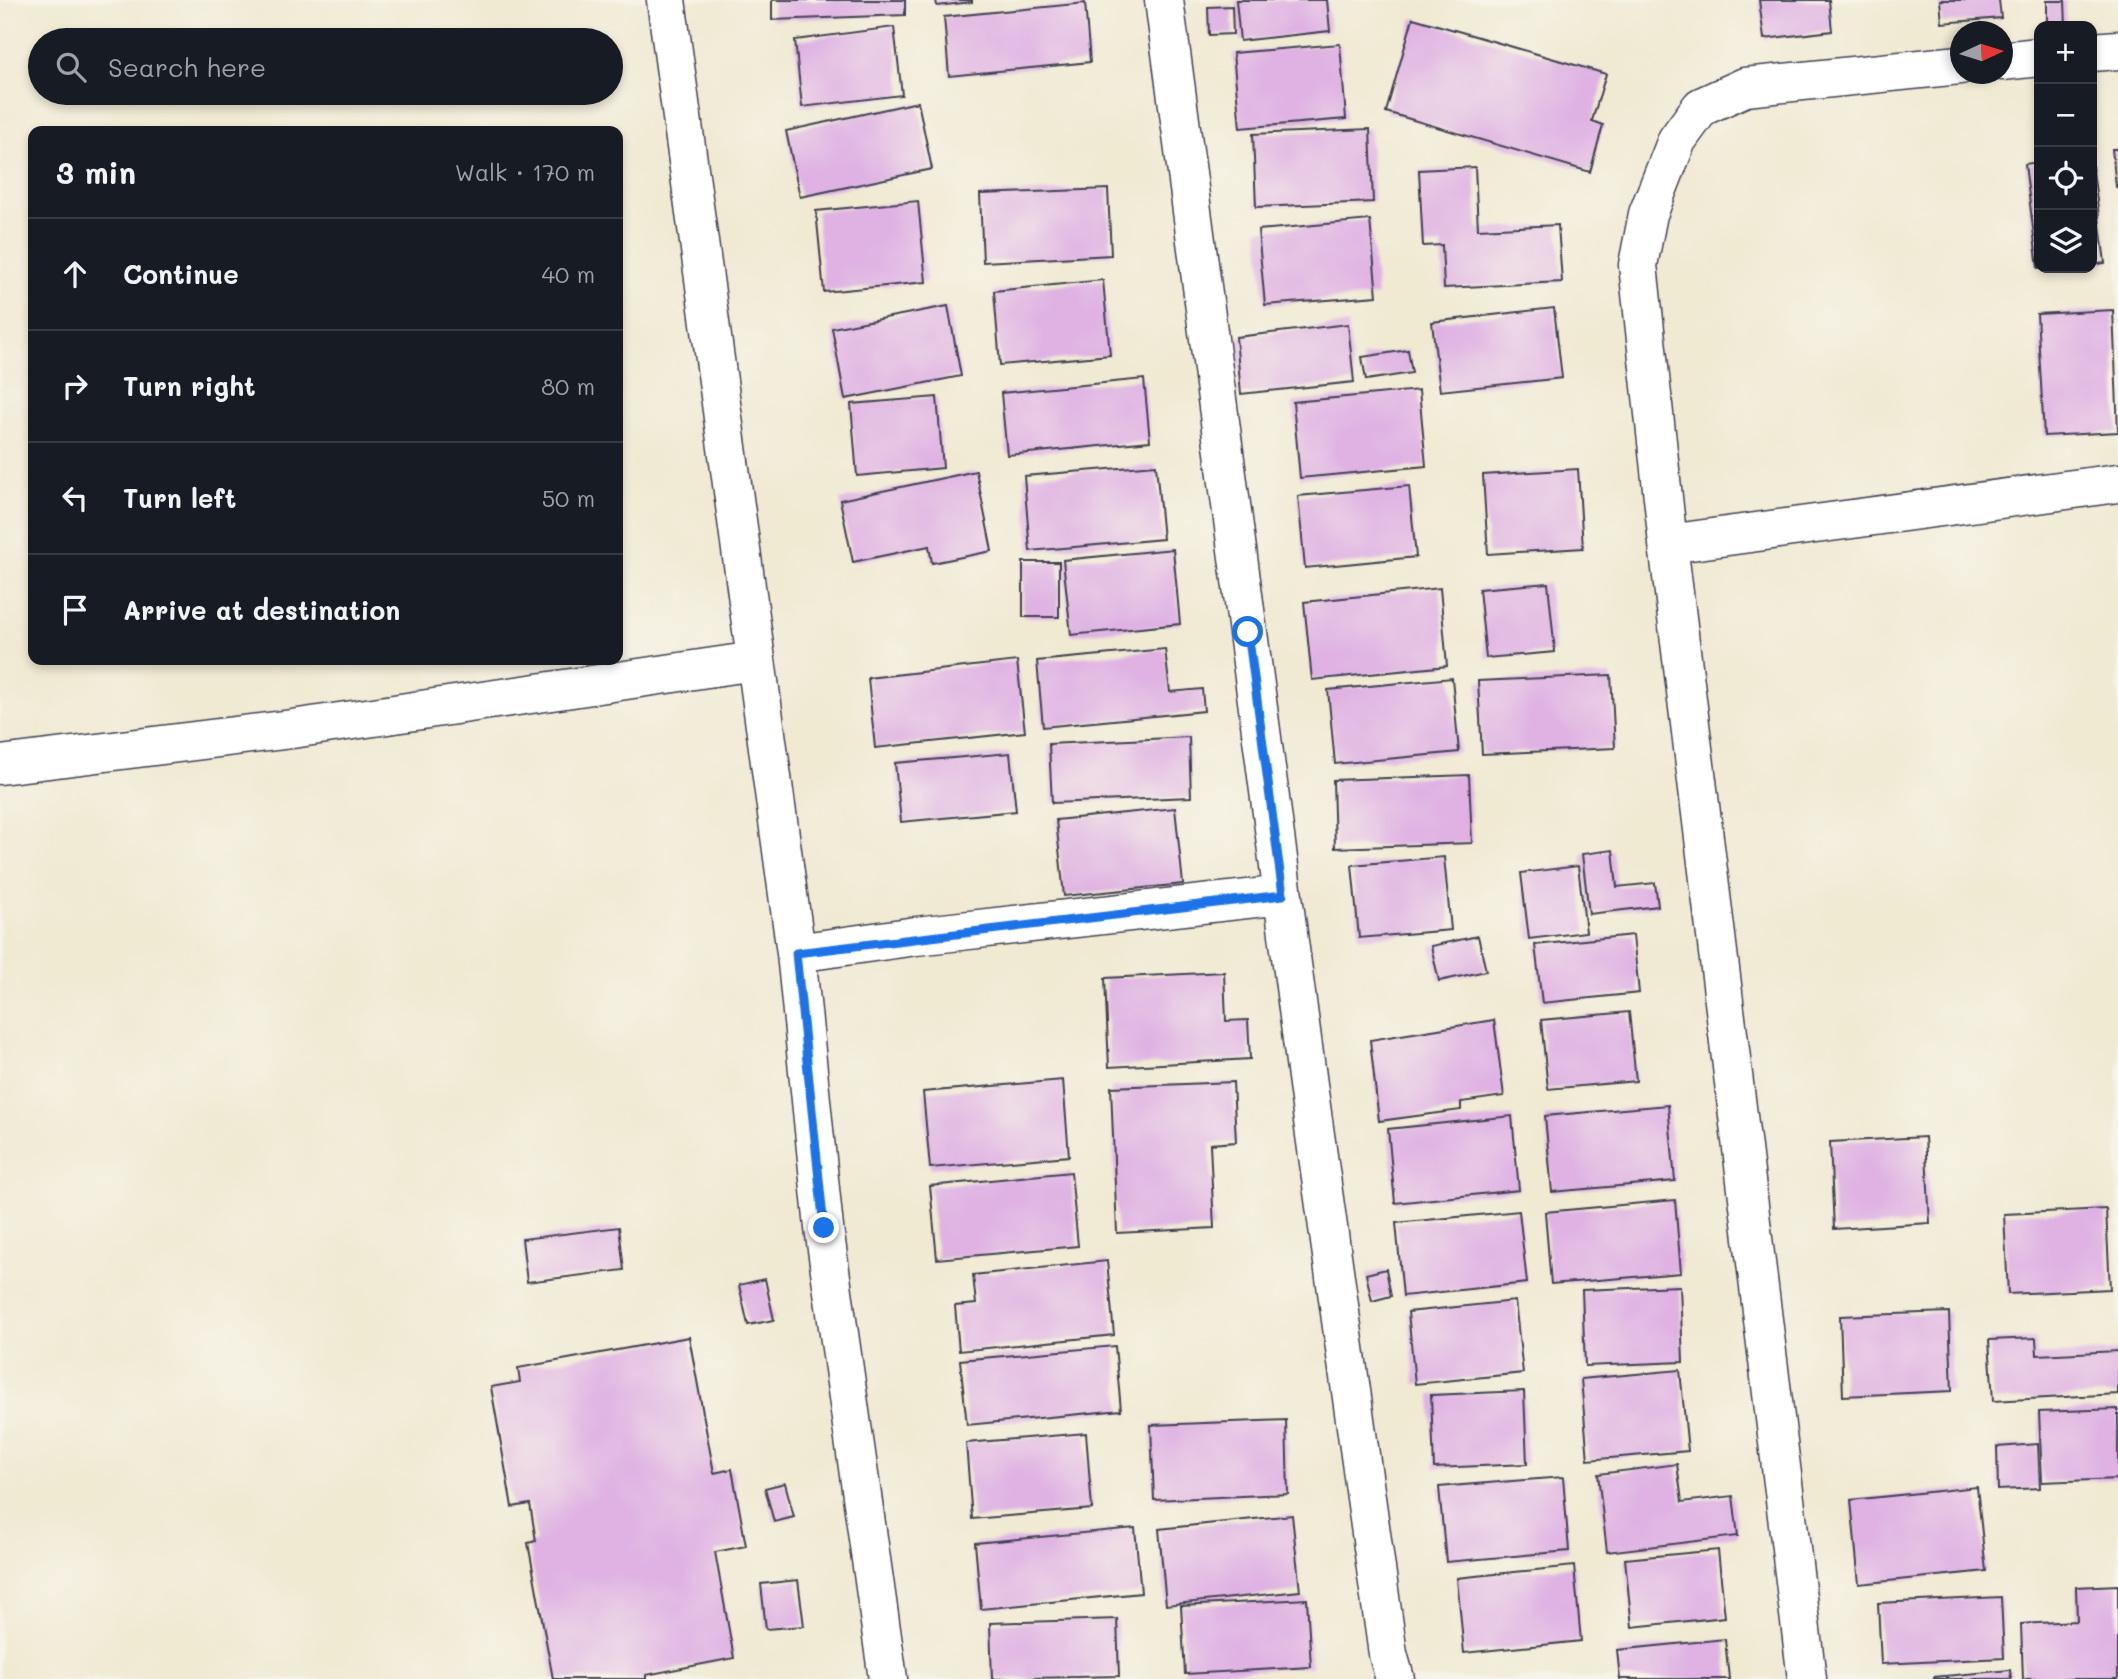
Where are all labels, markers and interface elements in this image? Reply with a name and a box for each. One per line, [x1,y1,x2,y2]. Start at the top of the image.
north arrow [1950,21,2013,84]
map controls [2034,21,2097,273]
button: + [2034,21,2097,84]
search box [28,28,623,105]
icon: search [52,48,90,86]
text: Search here [108,50,266,84]
button: − [2034,84,2097,147]
button: locate [2034,147,2097,210]
text: 3 min [56,152,136,192]
text: Walk · 170 m [455,157,595,187]
button: layers [2034,210,2097,273]
icon: ahead [56,255,94,293]
text: Continue [123,257,239,291]
text: 40 m [542,259,595,289]
icon: right [56,367,94,405]
text: Turn right [123,369,256,403]
text: 80 m [541,371,595,401]
icon: left [56,479,94,517]
text: Turn left [123,481,236,515]
text: 50 m [542,483,595,513]
icon: arrive [56,591,94,629]
text: Arrive at destination [123,593,400,627]
route start [1232,616,1263,647]
route end [808,1212,839,1243]

